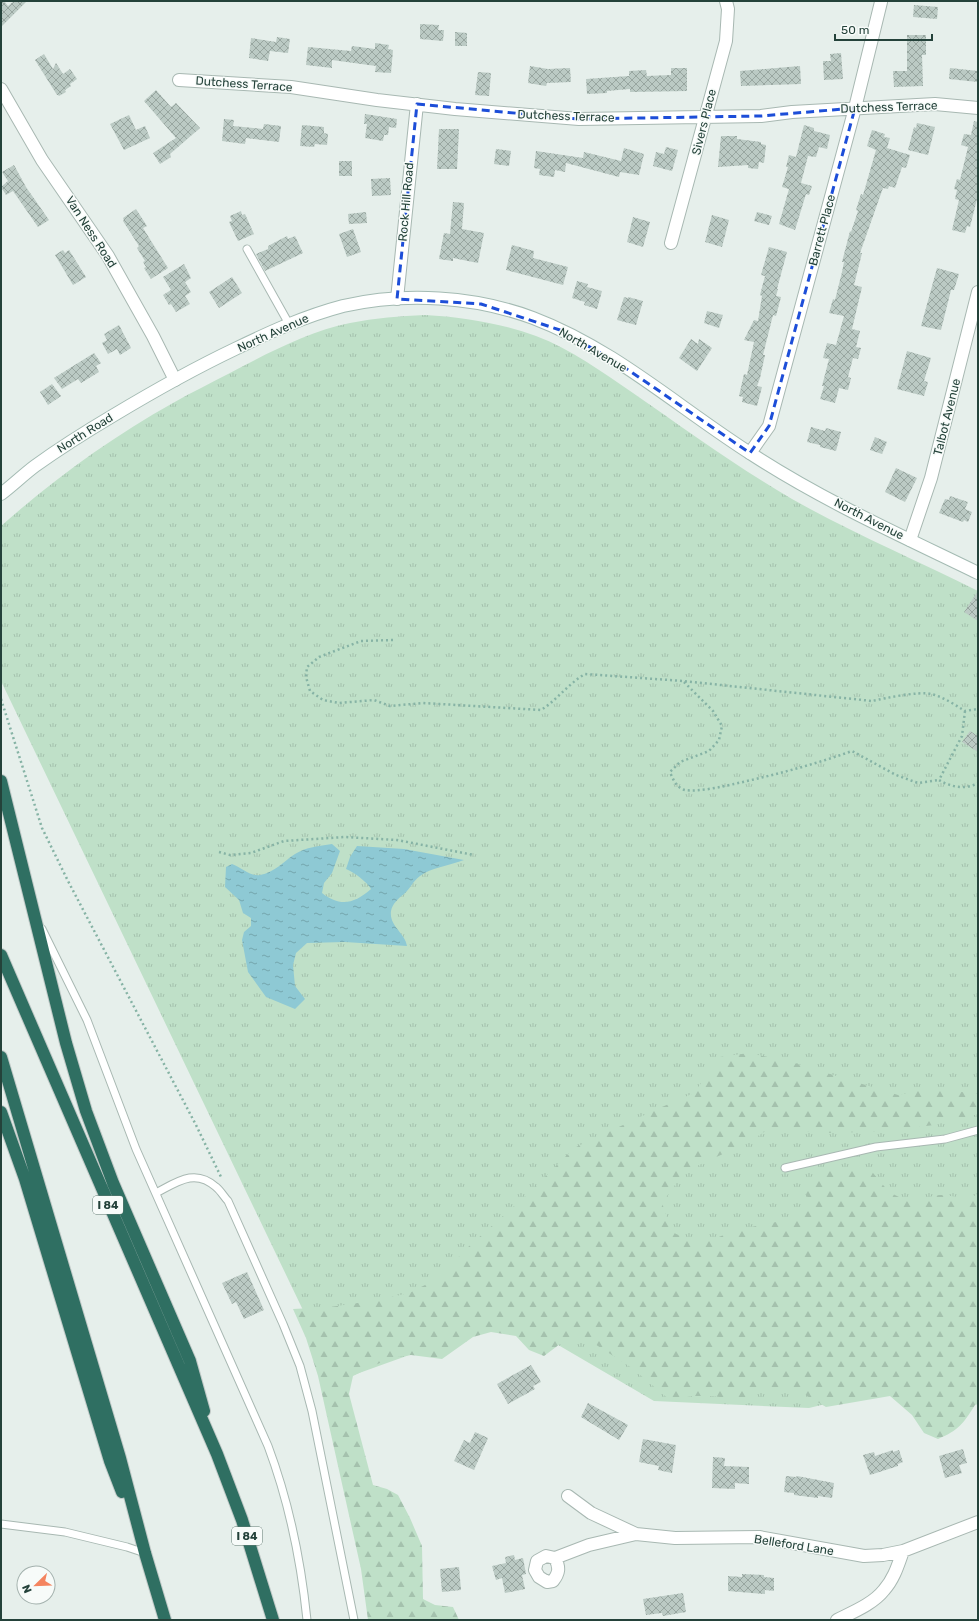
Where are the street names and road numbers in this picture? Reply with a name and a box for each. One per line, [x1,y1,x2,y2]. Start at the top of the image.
street label: Dutchess Terrace [195,74,293,94]
street label: Sivers Place [689,87,719,157]
street label: Dutchess Terrace [840,98,938,116]
street label: Dutchess Terrace [517,107,615,125]
street label: Rock Hill Road [396,162,416,242]
street label: Barrett Place [806,193,838,267]
street label: Van Ness Road [63,194,119,270]
street label: North Avenue [235,311,311,355]
street label: North Avenue [556,325,630,375]
street label: Talbot Avenue [931,377,963,457]
street label: North Road [55,410,115,456]
street label: North Avenue [832,495,906,543]
road number: I 84 [93,1196,123,1214]
road number: I 84 [232,1527,262,1545]
street label: Belleford Lane [753,1532,835,1558]

